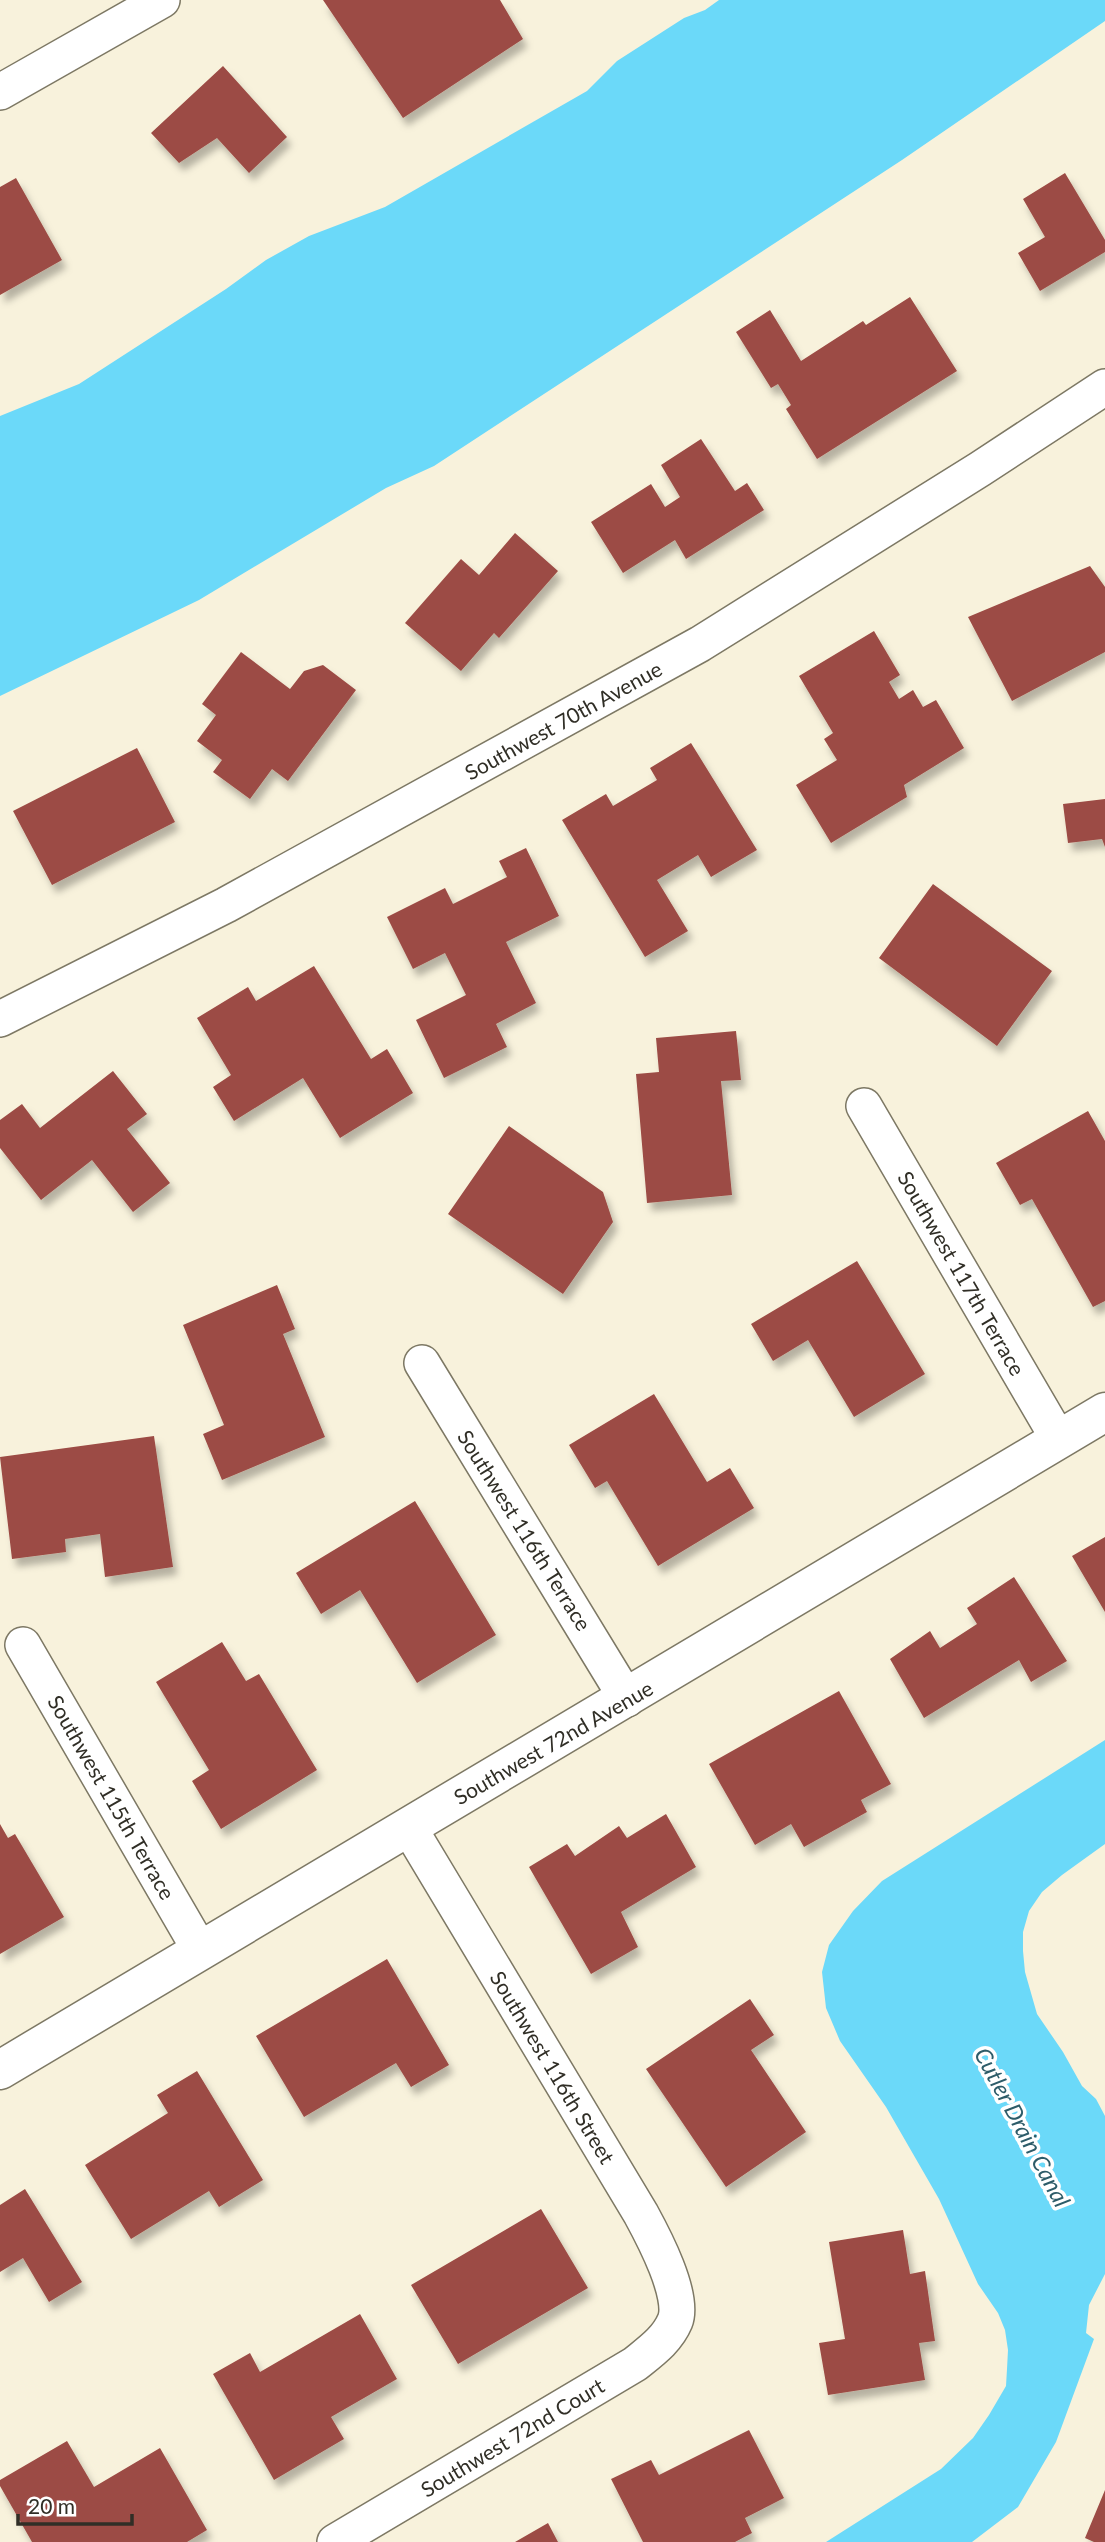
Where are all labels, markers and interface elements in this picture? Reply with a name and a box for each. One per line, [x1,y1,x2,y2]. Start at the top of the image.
street label: Southwest 70th Avenue [460,655,666,785]
street label: Southwest 117th Terrace [893,1167,1031,1379]
street label: Southwest 116th Terrace [453,1425,597,1635]
street label: Southwest 72nd Avenue [449,1675,657,1809]
street label: Southwest 115th Terrace [43,1691,181,1903]
street label: Southwest 116th Street [486,1966,621,2168]
water label: Cutler Drain Canal [969,2043,1077,2211]
street label: Southwest 72nd Court [416,2372,609,2502]
scale bar [18,2482,131,2526]
text: 20 m [28,2493,75,2518]

